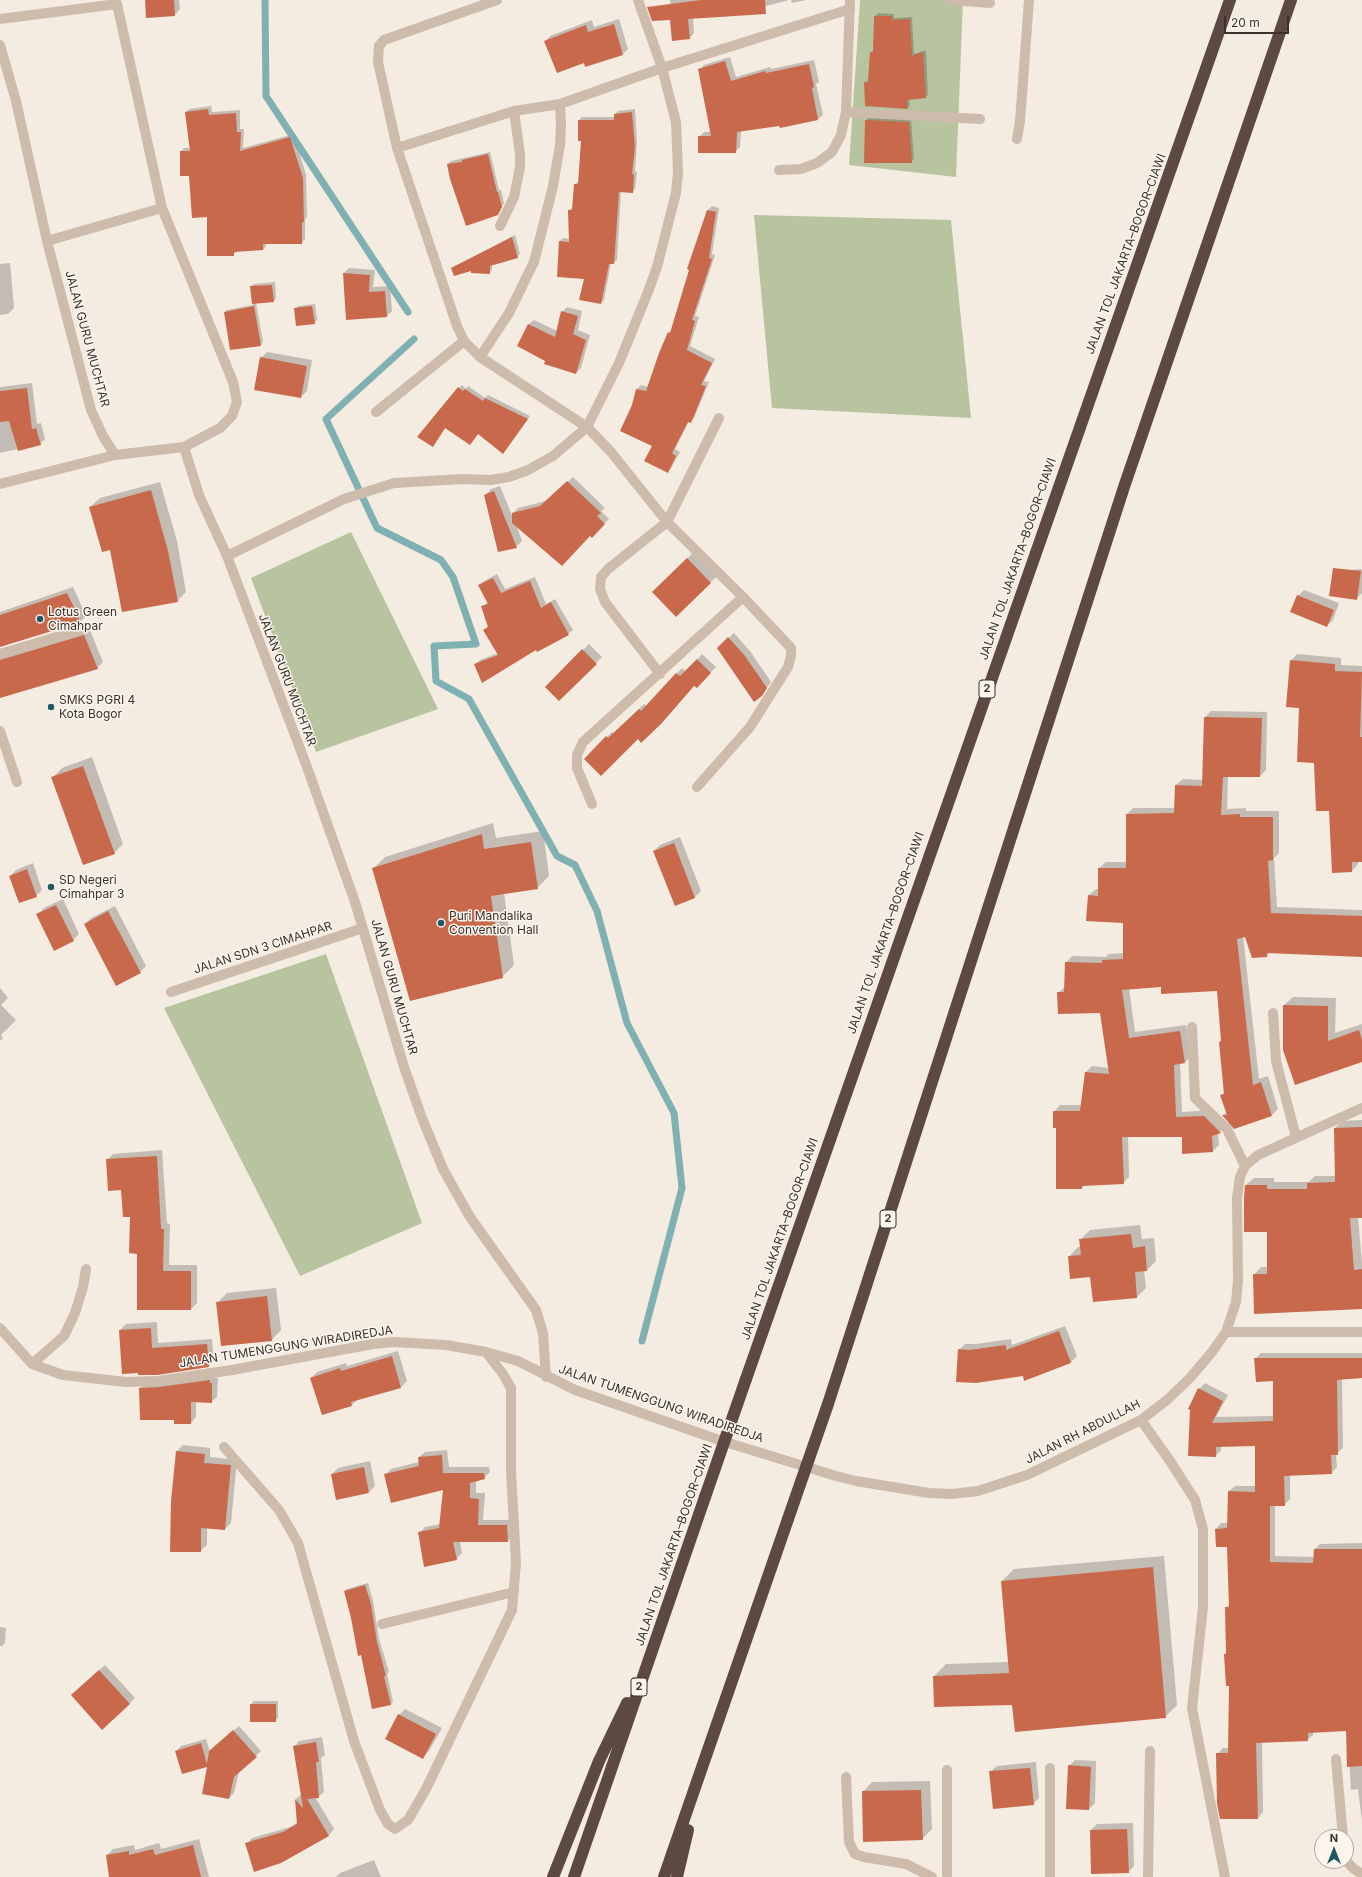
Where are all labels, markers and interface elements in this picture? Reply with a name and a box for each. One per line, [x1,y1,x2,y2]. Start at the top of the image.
scale bar [1226,8,1291,34]
text: 20 m [1231,15,1260,30]
street label: JALAN TOL JAKARTA–BOGOR–CIAWI [1083,152,1169,356]
street label: JALAN GURU MUCHTAR [62,269,112,409]
street label: JALAN TOL JAKARTA–BOGOR–CIAWI [977,456,1059,662]
place label: Lotus Green Cimahpar [48,605,117,633]
street label: JALAN GURU MUCHTAR [255,612,319,748]
marker: Lotus Green Cimahpar [35,614,45,624]
road number: 2 [979,680,995,698]
place label: SMKS PGRI 4 Kota Bogor [59,693,135,721]
marker: SMKS PGRI 4 Kota Bogor [46,702,56,712]
street label: JALAN TOL JAKARTA–BOGOR–CIAWI [845,830,927,1036]
place label: SD Negeri Cimahpar 3 [59,873,125,901]
marker: SD Negeri Cimahpar 3 [46,882,56,892]
place label: Puri Mandalika Convention Hall [449,909,538,937]
street label: JALAN GURU MUCHTAR [368,918,420,1056]
marker: Puri Mandalika Convention Hall [436,918,446,928]
street label: JALAN SDN 3 CIMAHPAR [192,919,334,977]
street label: JALAN TOL JAKARTA–BOGOR–CIAWI [739,1136,821,1342]
road number: 2 [880,1210,896,1228]
street label: JALAN TUMENGGUNG WIRADIREDJA [178,1323,394,1371]
street label: JALAN TUMENGGUNG WIRADIREDJA [557,1362,765,1446]
street label: JALAN RH ABDULLAH [1023,1397,1143,1467]
street label: JALAN TOL JAKARTA–BOGOR–CIAWI [633,1442,715,1648]
road number: 2 [631,1678,647,1696]
north arrow [1314,1829,1354,1869]
text: N [1330,1831,1338,1845]

